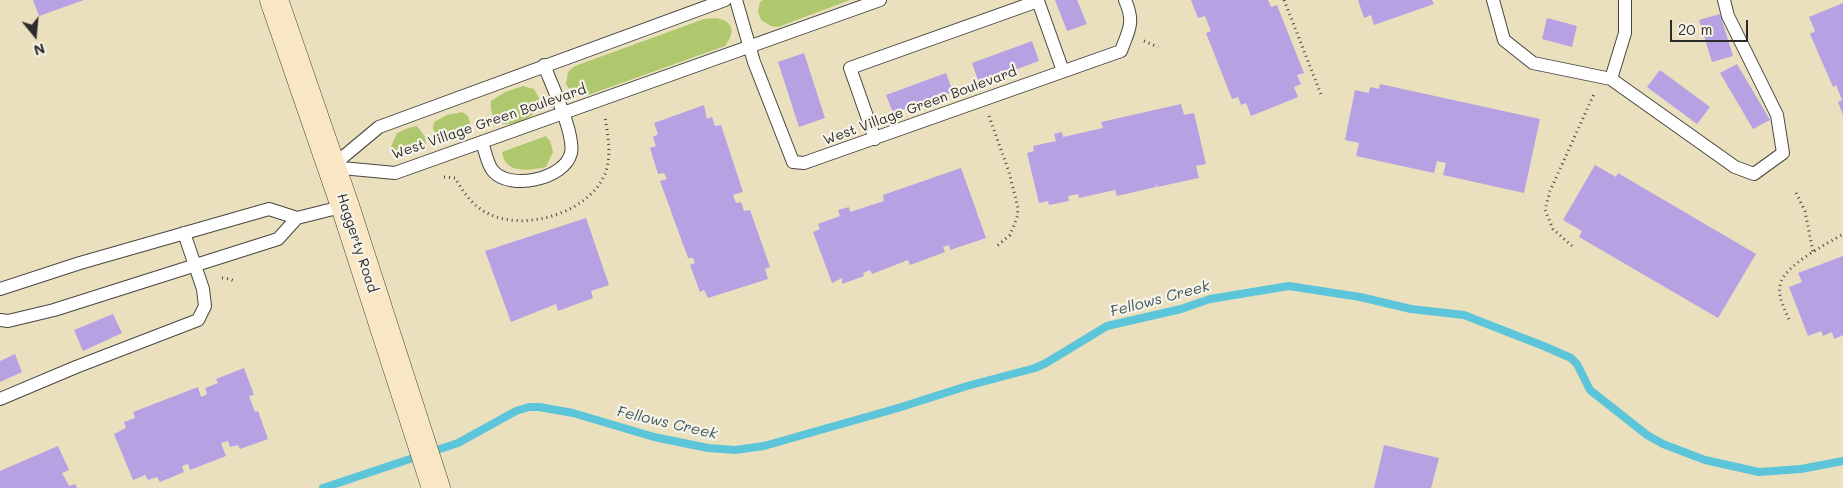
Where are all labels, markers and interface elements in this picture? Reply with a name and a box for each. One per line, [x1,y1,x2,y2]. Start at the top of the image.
north arrow [10,10,60,60]
scale bar [1673,10,1750,42]
text: 20 m [1678,19,1712,39]
text: N [32,39,47,60]
street label: West Village Green Boulevard [821,63,1019,149]
street label: West Village Green Boulevard [390,81,588,163]
street label: Haggerty Road [333,191,381,295]
water label: Fellows Creek [1108,277,1212,321]
water label: Fellows Creek [615,403,719,443]

